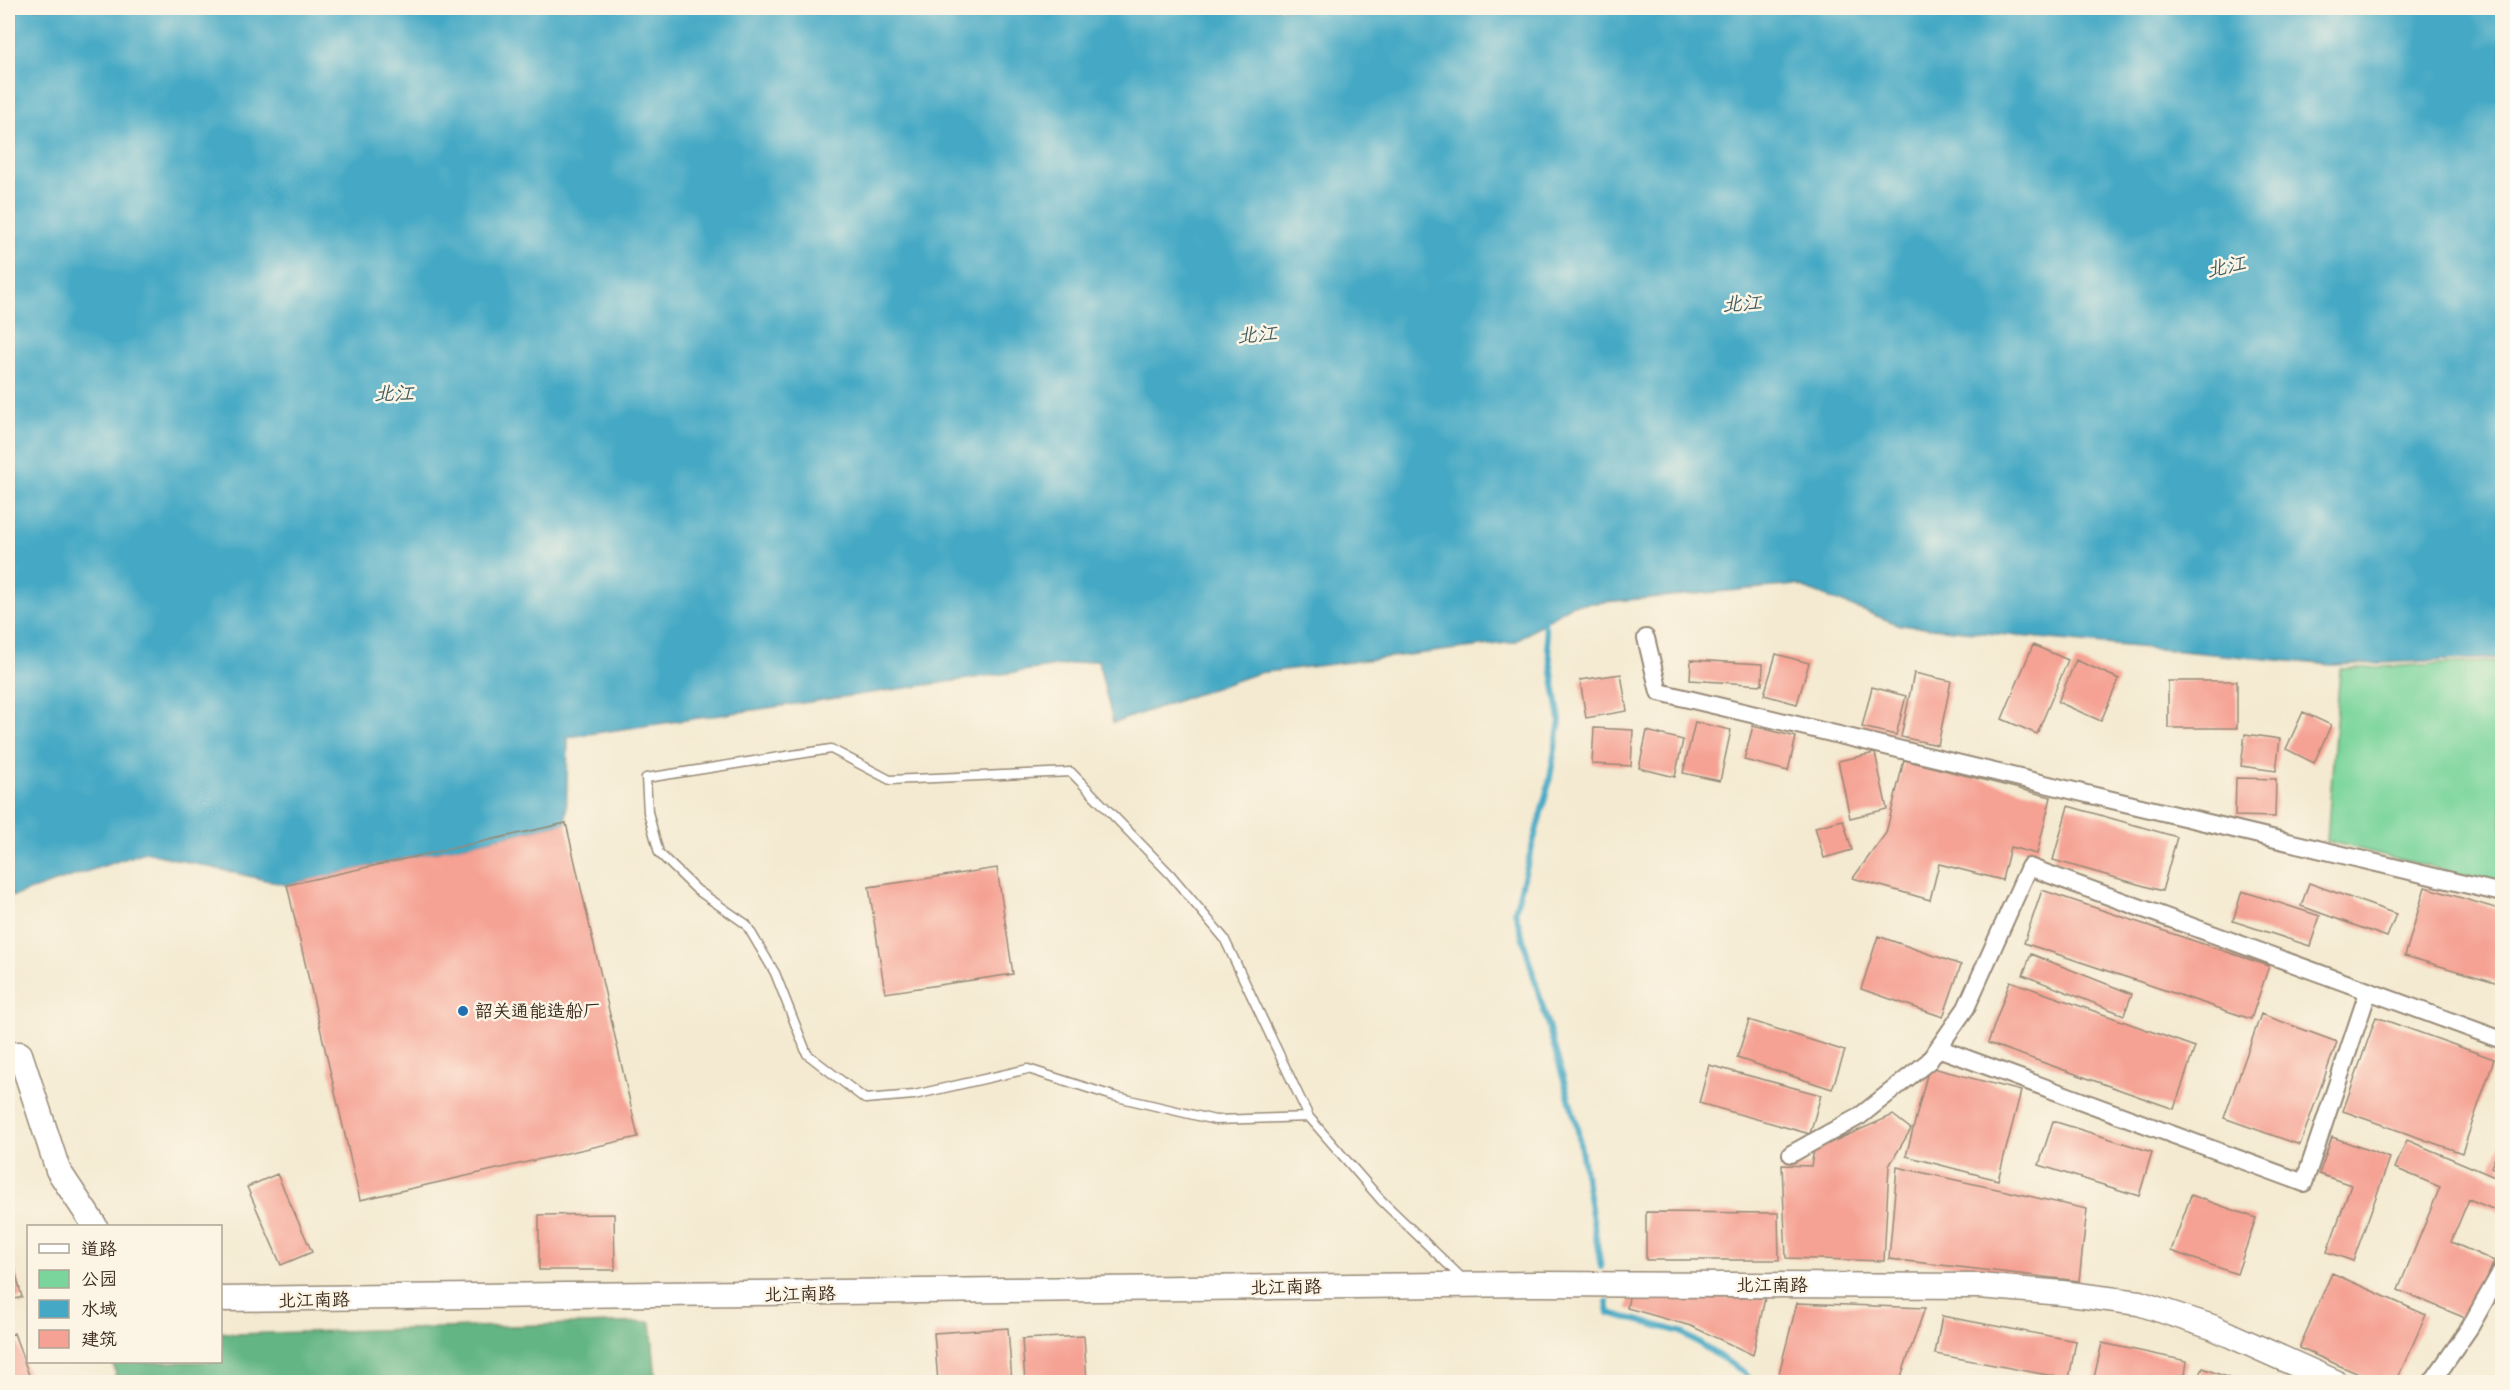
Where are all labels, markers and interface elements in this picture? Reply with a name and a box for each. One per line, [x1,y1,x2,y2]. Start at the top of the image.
water label: 北江 [2204,248,2250,287]
water label: 北江 [1721,288,1764,322]
water label: 北江 [1236,319,1279,353]
water label: 北江 [374,379,415,411]
place label: 韶关通能造船厂 [475,998,601,1027]
marker: 韶关通能造船厂 [456,1004,470,1018]
legend [27,1225,222,1363]
text: 道路 [81,1236,117,1265]
text: 公园 [81,1266,117,1295]
street label: 北江南路 [1736,1272,1808,1301]
street label: 北江南路 [1250,1273,1322,1304]
street label: 北江南路 [764,1280,836,1311]
street label: 北江南路 [278,1286,350,1317]
text: 水域 [81,1296,117,1325]
text: 建筑 [81,1326,117,1355]

